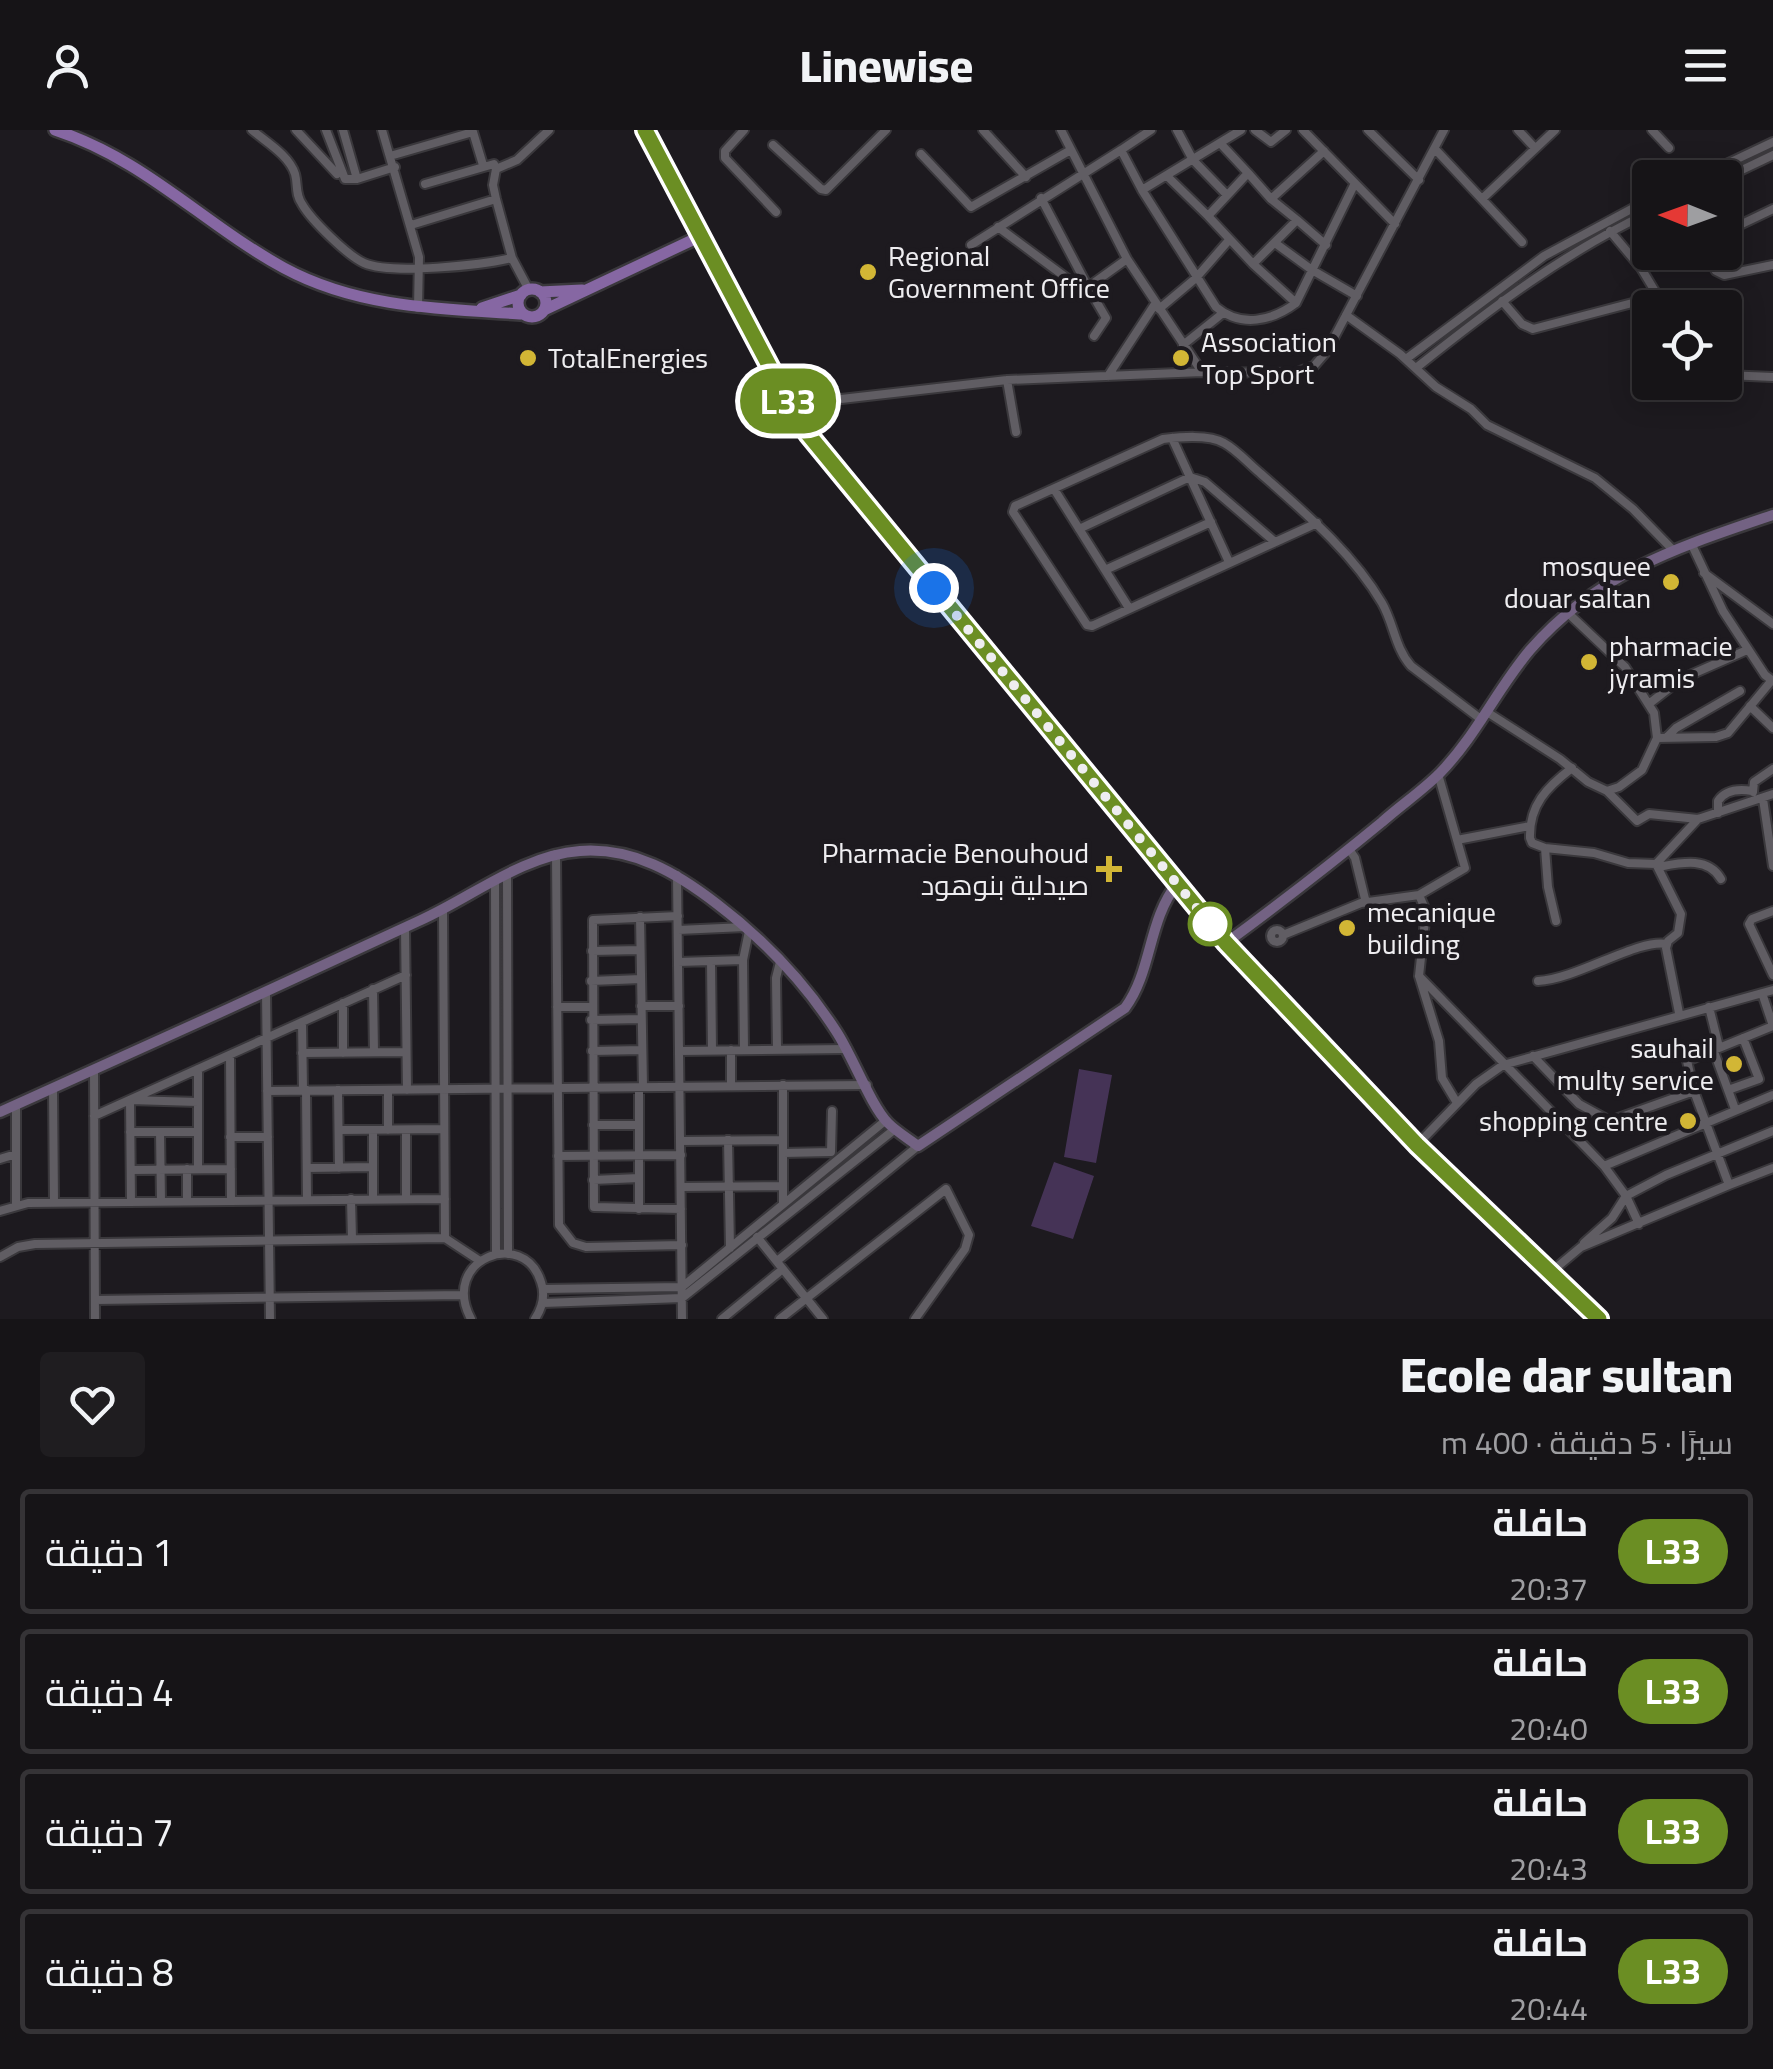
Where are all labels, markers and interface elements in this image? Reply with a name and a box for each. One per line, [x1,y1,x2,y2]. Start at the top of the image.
text: Linewise [800,23,973,108]
icon: person [40,38,95,93]
icon: menu [1678,38,1733,93]
north arrow [1632,160,1742,270]
map controls [1632,160,1742,400]
place label: Regional Government Office [888,230,1110,314]
marker: Regional Government Office [857,261,879,283]
button: locate [1632,290,1742,400]
place label: Association Top Sport [1201,316,1337,400]
place label: TotalEnergies [548,332,708,384]
marker: TotalEnergies [517,347,539,369]
marker: Association Top Sport [1170,347,1192,369]
line badge: L33 [730,368,846,434]
text: L33 [760,368,816,434]
place label: mosquee douar saltan [1504,540,1651,624]
your location [909,563,959,613]
marker: mosquee douar saltan [1660,571,1682,593]
place label: pharmacie jyramis [1607,620,1733,704]
marker: pharmacie jyramis [1578,651,1600,673]
place label: Pharmacie Benouhoud صيدلية بنوهود [822,827,1089,911]
marker: Pharmacie Benouhoud صيدلية بنوهود [1098,858,1120,880]
place label: mecanique building [1367,886,1496,970]
unlabelled marker [1189,903,1231,945]
marker: mecanique building [1336,917,1358,939]
place label: sauhail multy service [1557,1022,1714,1106]
marker: sauhail multy service [1723,1053,1745,1075]
place label: shopping centre [1479,1095,1668,1147]
marker: shopping centre [1677,1110,1699,1132]
text: Ecole dar sultan [1400,1329,1733,1419]
button: heart [40,1352,145,1457]
text: سيرًا · 5 دقيقة · 400 m [1441,1412,1733,1472]
text: حافلة [1492,1486,1588,1558]
text: 1 دقيقة [45,1516,173,1588]
text: L33 [1645,1518,1701,1584]
text: 20:37 [1509,1558,1588,1618]
text: حافلة [1492,1626,1588,1698]
text: 4 دقيقة [45,1656,173,1728]
text: L33 [1645,1658,1701,1724]
text: 20:40 [1509,1698,1588,1758]
text: حافلة [1492,1766,1588,1838]
text: 7 دقيقة [45,1796,173,1868]
text: L33 [1645,1798,1701,1864]
text: 20:43 [1509,1838,1588,1898]
text: حافلة [1492,1906,1588,1978]
text: 8 دقيقة [45,1936,173,2008]
text: L33 [1645,1938,1701,2004]
text: 20:44 [1509,1978,1588,2038]

